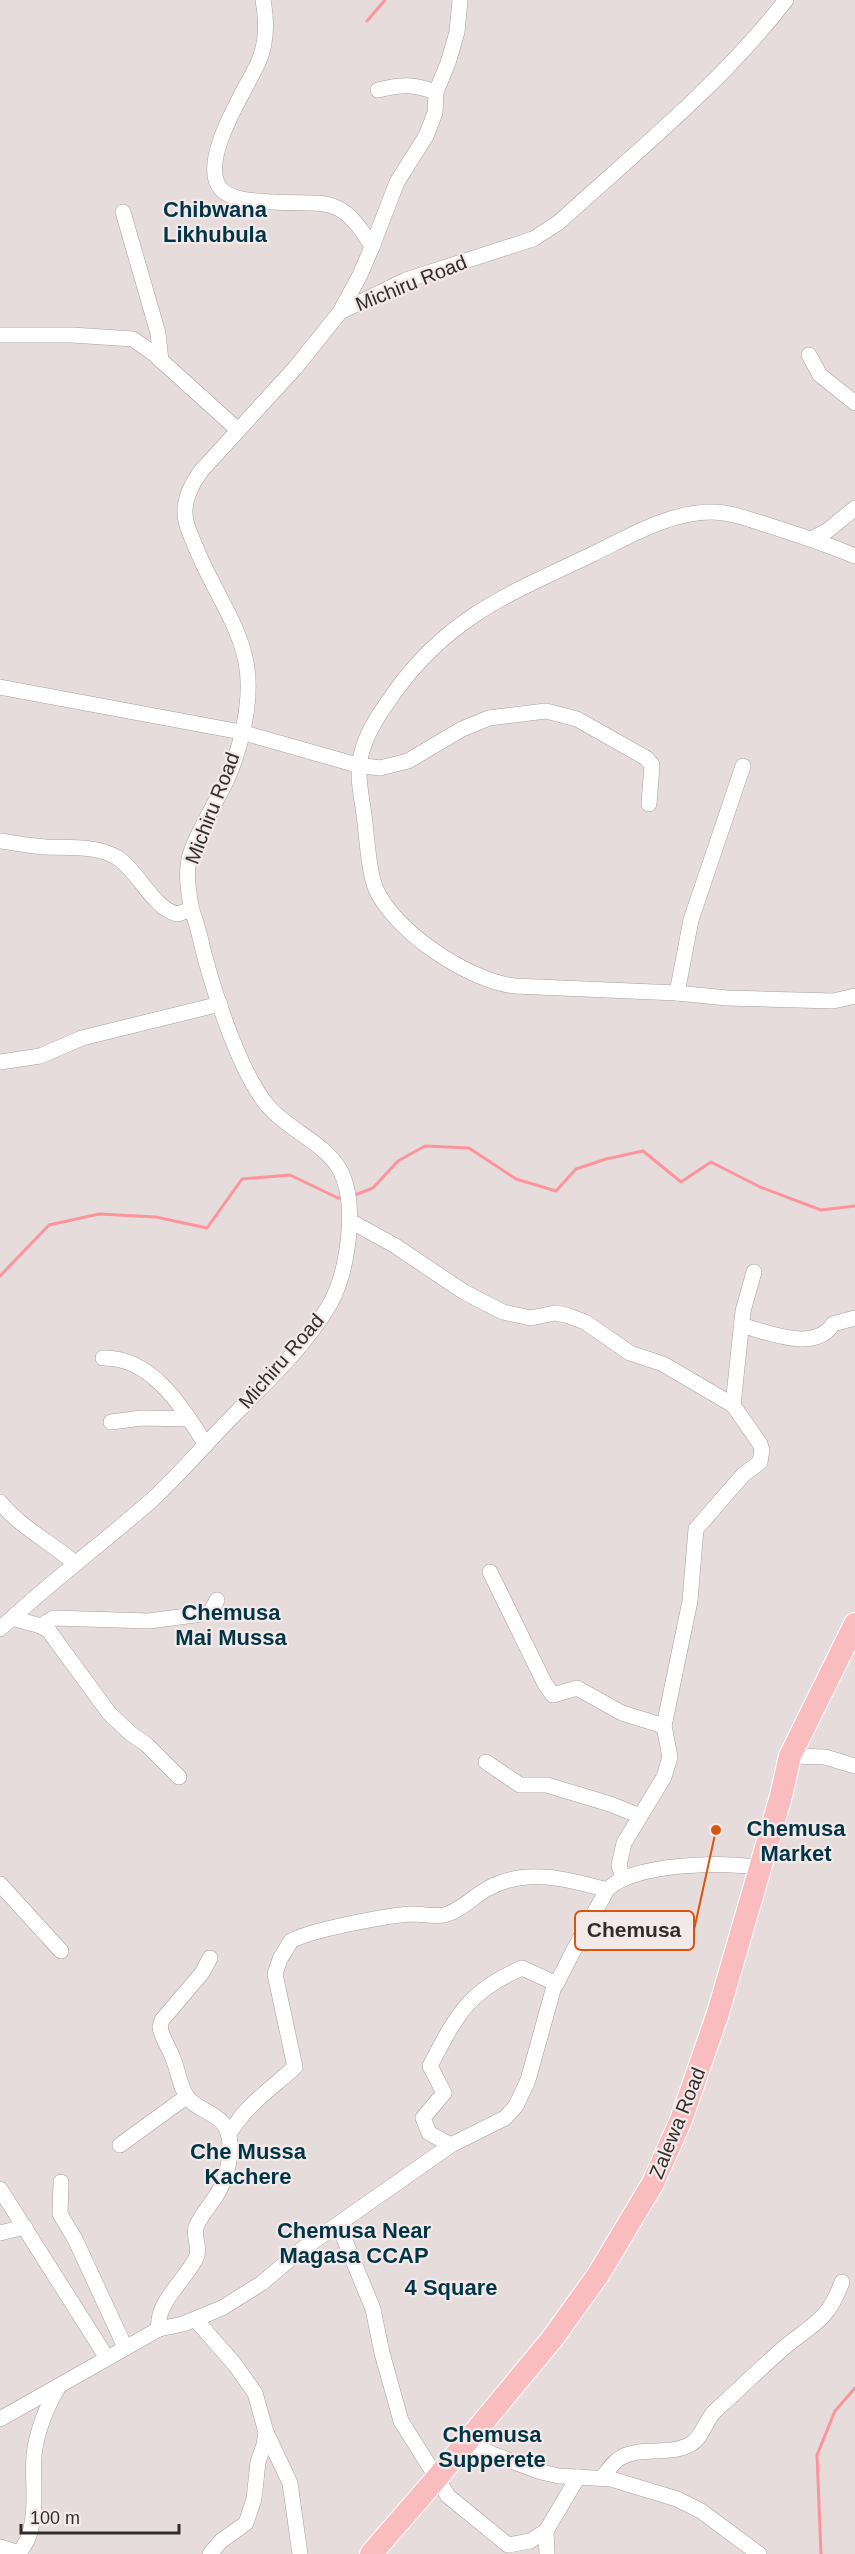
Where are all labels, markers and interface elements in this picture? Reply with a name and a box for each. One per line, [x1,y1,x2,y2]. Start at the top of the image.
district label: Chibwana Likhubula [163,197,268,247]
street label: Michiru Road [352,251,470,315]
street label: Michiru Road [181,749,243,867]
street label: Michiru Road [234,1309,328,1413]
district label: Chemusa Mai Mussa [175,1600,287,1650]
district label: Chemusa Market [746,1816,846,1866]
callout: Chemusa [575,1911,694,1950]
text: Chemusa [587,1918,682,1941]
street label: Zalewa Road [645,2064,709,2182]
district label: Che Mussa Kachere [190,2139,307,2189]
district label: Chemusa Near Magasa CCAP [277,2218,431,2268]
district label: 4 Square [405,2275,497,2300]
district label: Chemusa Supperete [438,2422,546,2472]
scale bar [21,2497,178,2535]
text: 100 m [30,2508,80,2528]

